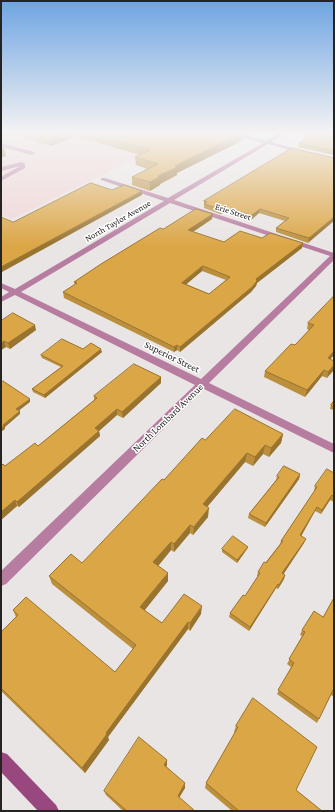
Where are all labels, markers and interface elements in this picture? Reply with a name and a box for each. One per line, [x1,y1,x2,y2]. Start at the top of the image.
street label: North Taylor Avenue [83,198,153,244]
street label: Erie Street [214,201,252,223]
street label: Superior Street [143,339,201,375]
street label: North Lombard Avenue [130,381,206,455]

